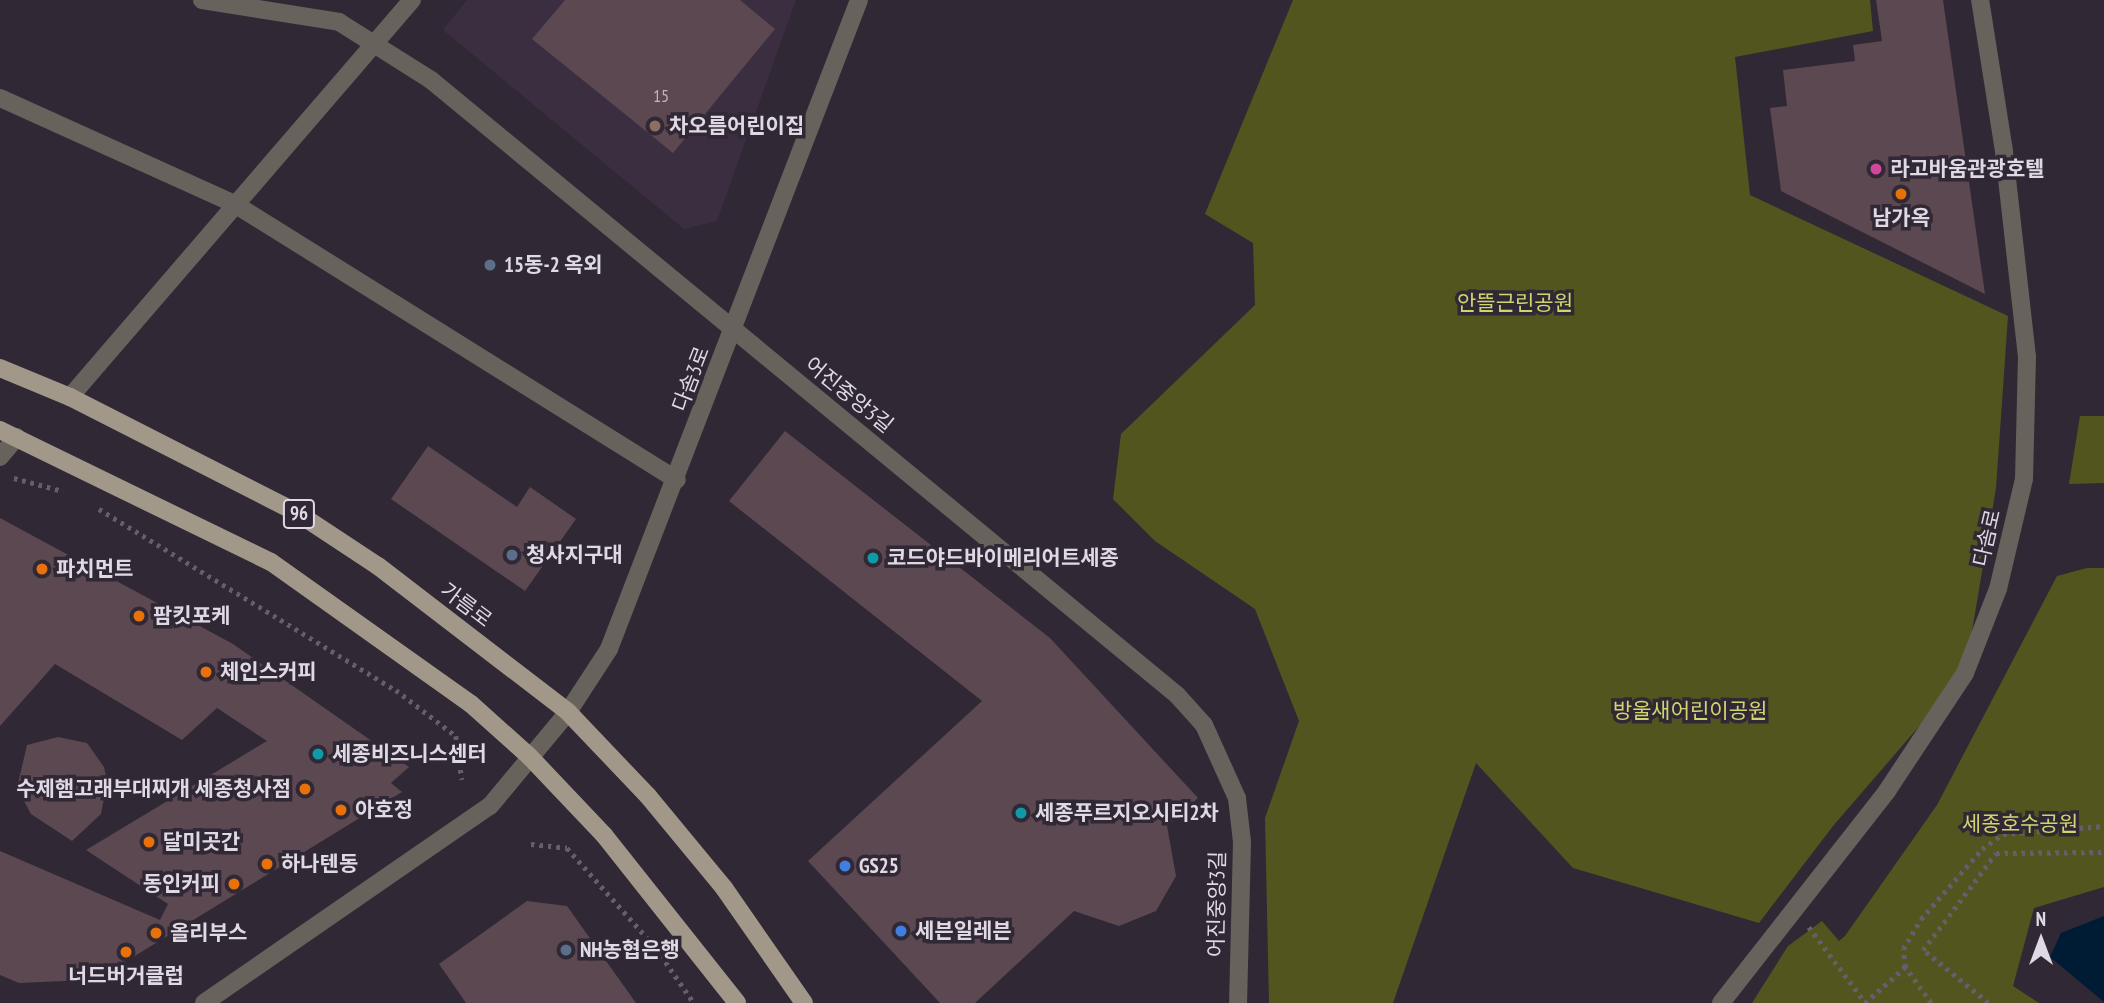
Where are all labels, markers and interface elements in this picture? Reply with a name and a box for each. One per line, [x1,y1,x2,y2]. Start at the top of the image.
house number: 15 [653,85,669,107]
place label: 차오름어린이집 [669,113,804,139]
marker: 차오름어린이집 [647,118,663,134]
place label: 라고바움관광호텔 [1890,156,2045,182]
marker: 라고바움관광호텔 [1868,161,1884,177]
marker: 남가옥 [1893,186,1909,202]
place label: 남가옥 [1872,205,1930,231]
place label: 15동-2 옥외 [504,252,603,278]
marker: 15동-2 옥외 [482,257,498,273]
park label: 안뜰근린공원 [1457,290,1573,316]
street label: 다솜3로 [667,343,715,415]
street label: 어진중앙3길 [800,352,898,438]
road number: 96 [282,499,316,530]
street label: 다솜로 [1968,507,2006,569]
place label: 청사지구대 [526,542,623,568]
place label: 코드야드바이메리어트세종 [887,545,1119,571]
marker: 청사지구대 [504,547,520,563]
marker: 코드야드바이메리어트세종 [865,550,881,566]
place label: 파치먼트 [56,556,133,582]
marker: 파치먼트 [34,561,50,577]
street label: 가름로 [435,577,497,633]
place label: 팜킷포케 [153,603,230,629]
marker: 팜킷포케 [131,608,147,624]
place label: 체인스커피 [220,659,317,685]
marker: 체인스커피 [198,664,214,680]
park label: 방울새어린이공원 [1613,698,1767,724]
place label: 세종비즈니스센터 [332,741,487,767]
marker: 세종비즈니스센터 [310,746,326,762]
place label: 수제햄고래부대찌개 세종청사점 [16,776,291,802]
marker: 수제햄고래부대찌개 세종청사점 [297,781,313,797]
place label: 아호정 [355,797,413,823]
place label: 세종푸르지오시티2차 [1035,800,1219,826]
marker: 아호정 [333,802,349,818]
marker: 세종푸르지오시티2차 [1013,805,1029,821]
park label: 세종호수공원 [1962,811,2078,837]
place label: 달미곳간 [163,829,240,855]
marker: 달미곳간 [141,834,157,850]
place label: 하나텐동 [281,851,358,877]
street label: 어진중앙3길 [1203,851,1231,957]
place label: GS25 [859,853,899,879]
marker: 하나텐동 [259,856,275,872]
marker: GS25 [837,858,853,874]
place label: 동인커피 [143,871,220,897]
marker: 동인커피 [226,876,242,892]
north arrow [2006,905,2076,975]
text: N [2036,907,2046,931]
place label: 세븐일레븐 [915,918,1012,944]
place label: 올리부스 [170,920,247,946]
marker: 세븐일레븐 [893,923,909,939]
marker: 올리부스 [148,925,164,941]
place label: NH농협은행 [580,937,680,963]
marker: NH농협은행 [558,942,574,958]
marker: 너드버거클럽 [118,944,134,960]
place label: 너드버거클럽 [68,963,184,989]

